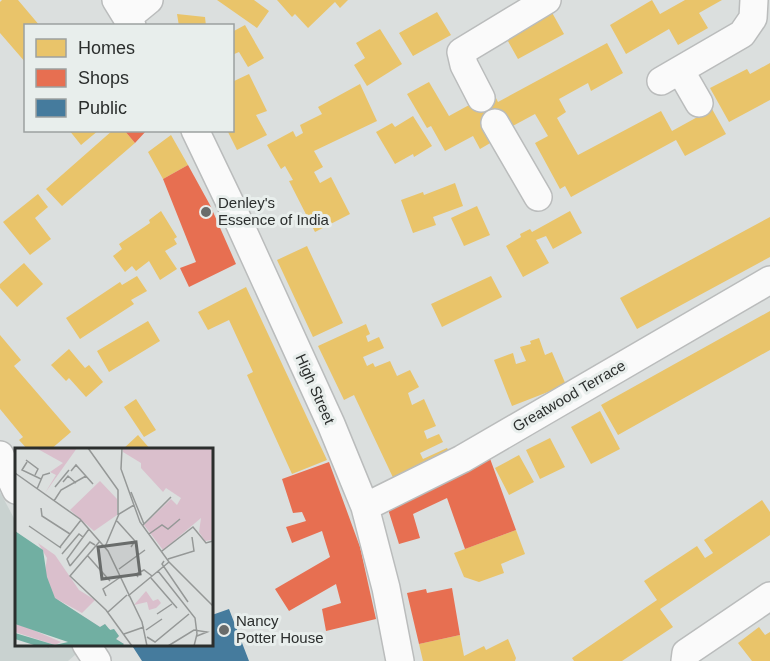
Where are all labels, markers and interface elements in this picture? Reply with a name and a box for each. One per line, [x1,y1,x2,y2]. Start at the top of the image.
legend [24,24,234,132]
text: Homes [78,38,135,58]
text: Shops [78,68,129,88]
text: Public [78,98,127,118]
place label: Denley's Essence of India [218,194,330,228]
marker: Denley's Essence of India [199,205,213,219]
street label: High Street [292,351,339,427]
street label: Greatwood Terrace [509,356,628,435]
inset map [15,448,213,646]
place label: Nancy Potter House [236,612,324,646]
marker: Nancy Potter House [217,623,231,637]

